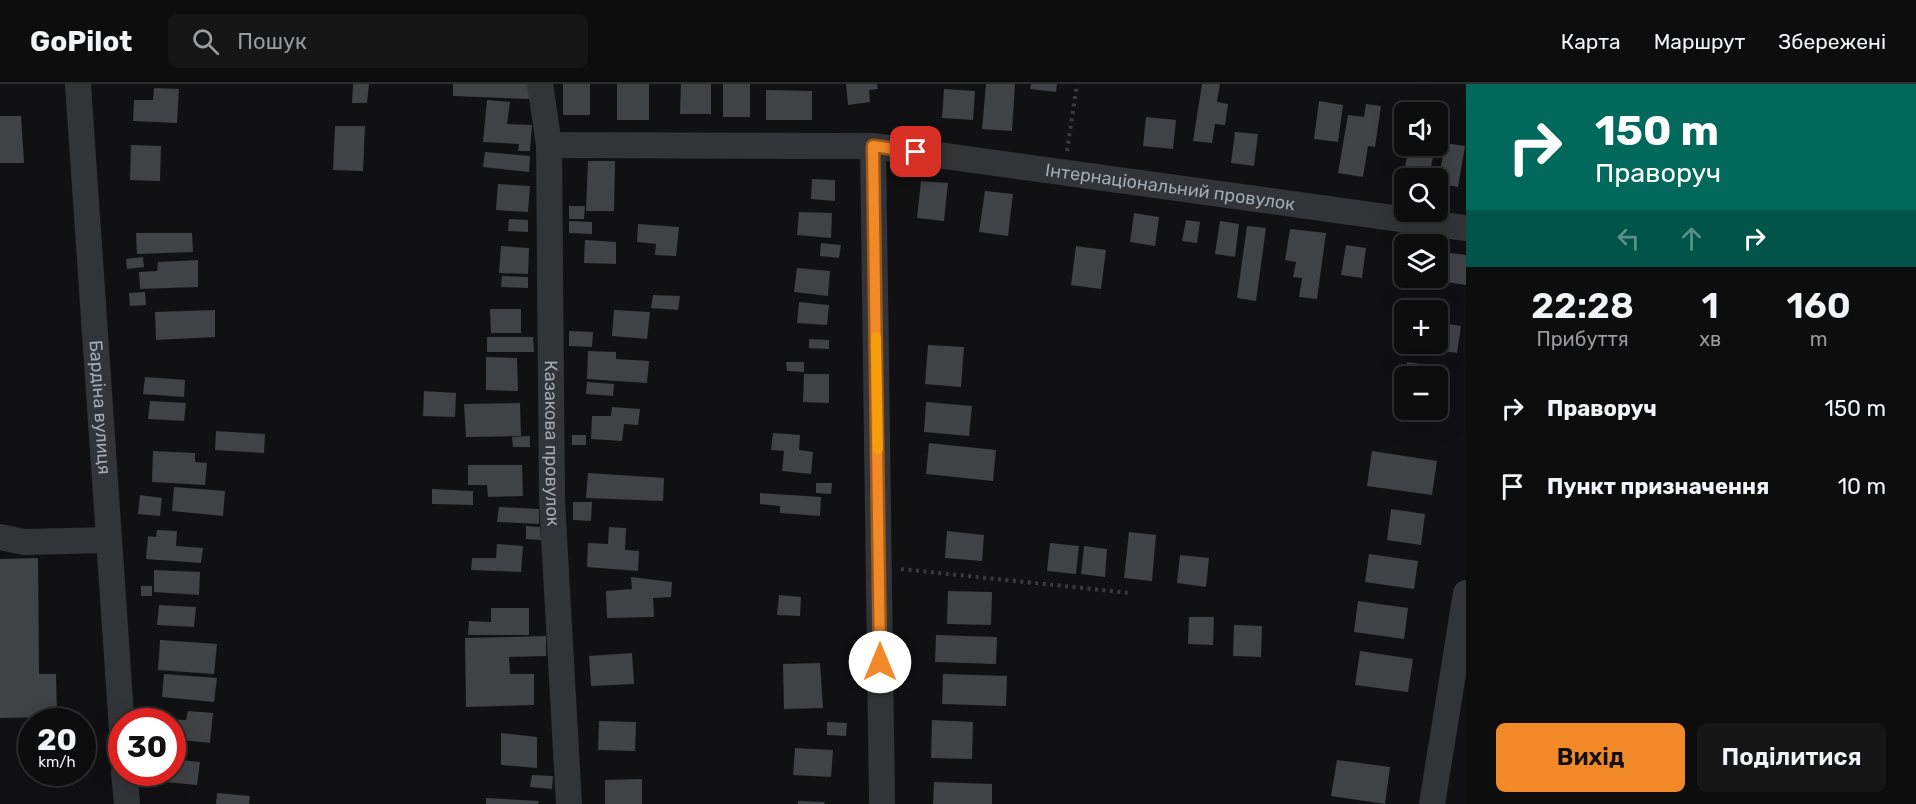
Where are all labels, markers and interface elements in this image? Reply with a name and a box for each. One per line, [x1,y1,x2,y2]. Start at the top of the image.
search box [168,14,588,68]
text: GoPilot [30,25,132,58]
icon: search [189,25,222,58]
text: Пошук [237,28,307,55]
text: Карта [1561,29,1621,54]
text: Маршрут [1654,29,1745,54]
text: Збережені [1778,29,1886,54]
map controls [1394,102,1448,420]
button: sound [1394,102,1448,156]
text: 150 m [1595,106,1719,156]
icon: right [1496,108,1574,186]
pin [890,126,941,177]
icon: arrive [899,135,932,168]
text: Праворуч [1595,157,1721,189]
street label: Інтернаціональний провулок [1044,159,1297,215]
button: search [1394,168,1448,222]
icon: left [1612,222,1645,255]
icon: ahead [1675,222,1708,255]
icon: right [1738,222,1771,255]
button: layers [1394,234,1448,288]
text: 22:28 [1531,284,1634,327]
text: 1 [1702,284,1719,327]
text: 160 [1786,284,1851,327]
button: + [1394,300,1448,354]
text: Прибуття [1536,327,1629,351]
text: хв [1699,327,1721,351]
text: m [1810,327,1827,351]
street label: Бардіна вулиця [84,339,116,475]
street label: Казакова провулок [540,360,564,527]
button: − [1394,366,1448,420]
icon: right [1496,392,1529,425]
text: Праворуч [1547,395,1657,422]
text: 150 m [1825,395,1886,422]
icon: arrive [1496,470,1529,503]
text: Пункт призначення [1547,473,1769,500]
text: 10 m [1838,473,1886,500]
position arrow [848,630,912,694]
speed limit sign: 30 [108,708,186,786]
text: 20 [37,722,77,758]
button: Вихід [1496,723,1685,792]
button: Поділитися [1697,723,1886,792]
text: km/h [38,753,76,771]

